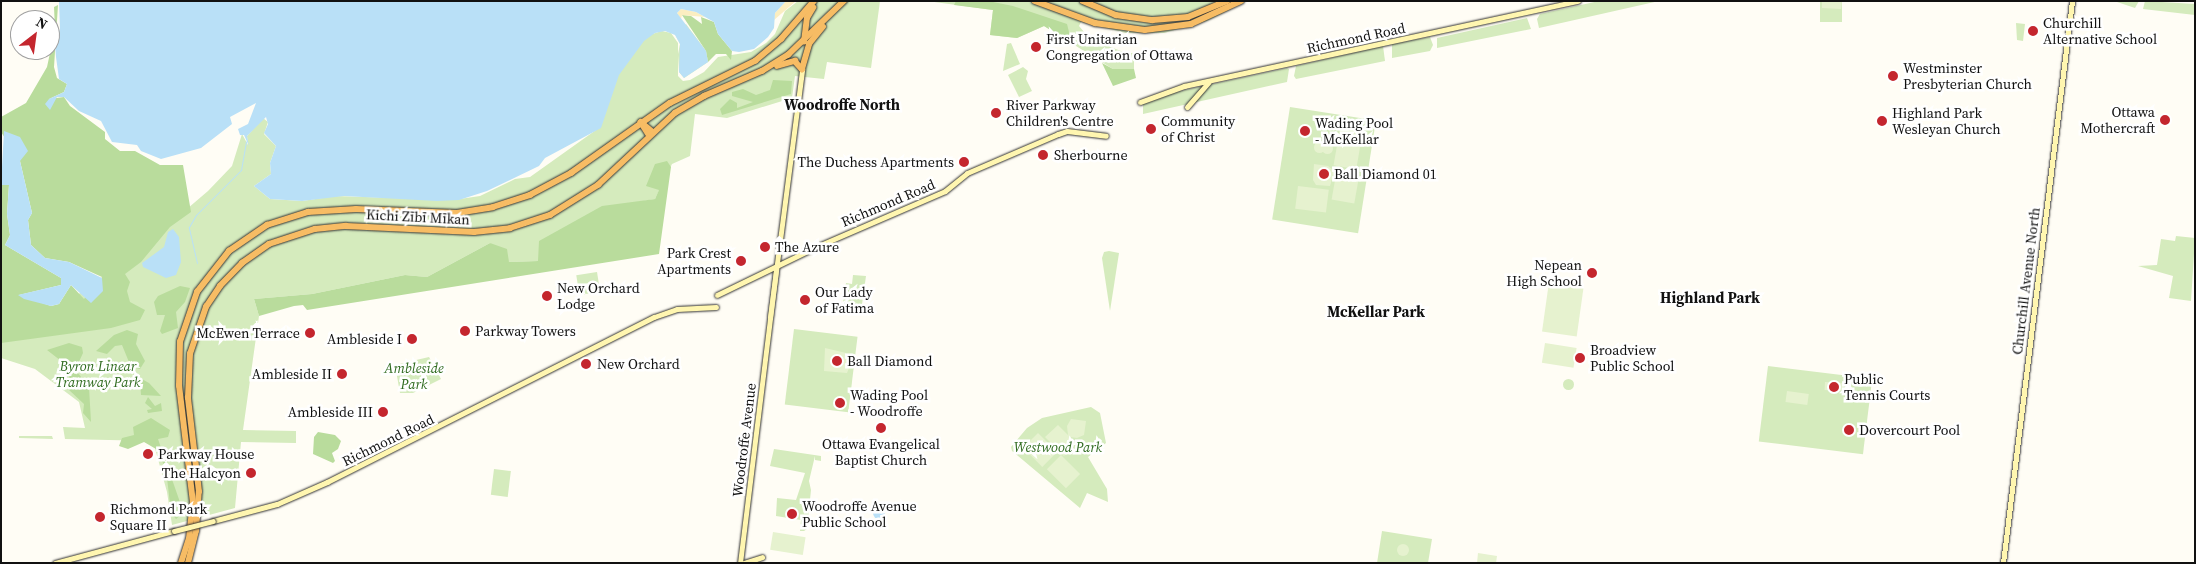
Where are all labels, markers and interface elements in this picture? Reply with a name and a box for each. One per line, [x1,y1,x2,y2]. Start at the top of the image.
north arrow [10,10,60,60]
text: N [33,12,51,34]
place label: Churchill Alternative School [2043,15,2157,48]
street label: Richmond Road [1305,19,1407,57]
marker: Churchill Alternative School [2027,25,2039,37]
place label: First Unitarian Congregation of Ottawa [1046,31,1193,64]
marker: First Unitarian Congregation of Ottawa [1030,41,1042,53]
place label: Westminster Presbyterian Church [1903,60,2032,92]
marker: Westminster Presbyterian Church [1887,70,1899,82]
district label: Woodroffe North [784,96,900,114]
place label: River Parkway Children's Centre [1006,97,1114,130]
place label: Ottawa Mothercraft [2080,104,2155,136]
place label: Highland Park Wesleyan Church [1892,105,2001,138]
marker: River Parkway Children's Centre [990,107,1002,119]
place label: Community of Christ [1161,113,1235,146]
marker: Ottawa Mothercraft [2159,114,2171,126]
place label: Wading Pool - McKellar [1315,115,1393,148]
marker: Highland Park Wesleyan Church [1876,115,1888,127]
marker: Community of Christ [1145,123,1157,135]
marker: Wading Pool - McKellar [1299,125,1311,137]
place label: Sherbourne [1054,147,1128,163]
marker: Sherbourne [1036,148,1050,162]
place label: The Duchess Apartments [797,154,954,170]
marker: The Duchess Apartments [958,156,970,168]
place label: Ball Diamond 01 [1334,166,1437,182]
marker: Ball Diamond 01 [1318,168,1330,180]
street label: Richmond Road [839,176,937,230]
street label: Kichi Zībī Mīkan [366,206,470,228]
street label: Churchill Avenue North [2009,206,2043,356]
place label: The Azure [775,239,839,255]
marker: The Azure [759,241,771,253]
place label: Park Crest Apartments [657,245,731,278]
marker: Park Crest Apartments [735,255,747,267]
place label: Nepean High School [1506,257,1582,290]
marker: Nepean High School [1586,267,1598,279]
place label: New Orchard Lodge [557,280,640,312]
place label: Our Lady of Fatima [815,284,874,316]
district label: Highland Park [1660,289,1760,307]
marker: New Orchard Lodge [541,290,553,302]
marker: Our Lady of Fatima [799,294,811,306]
district label: McKellar Park [1327,303,1425,321]
place label: Parkway Towers [475,323,576,339]
place label: McEwen Terrace [196,325,300,341]
marker: Parkway Towers [459,325,471,337]
marker: McEwen Terrace [304,327,316,339]
place label: Ambleside I [327,331,402,347]
marker: Ambleside I [406,333,418,345]
place label: Broadview Public School [1590,342,1674,374]
marker: Broadview Public School [1574,352,1586,364]
place label: Ball Diamond [847,353,932,369]
marker: Ball Diamond [831,355,843,367]
place label: New Orchard [597,356,680,372]
marker: New Orchard [579,357,593,371]
park label: Byron Linear Tramway Park [56,358,140,391]
park label: Ambleside Park [384,360,444,392]
place label: Ambleside II [252,366,332,382]
marker: Ambleside II [336,368,348,380]
place label: Public Tennis Courts [1844,371,1930,404]
marker: Public Tennis Courts [1828,381,1840,393]
street label: Woodroffe Avenue [729,382,759,498]
place label: Wading Pool - Woodroffe [850,387,928,420]
marker: Wading Pool - Woodroffe [834,397,846,409]
place label: Ambleside III [288,404,373,420]
marker: Ambleside III [377,406,389,418]
street label: Richmond Road [339,411,437,469]
marker: Ottawa Evangelical Baptist Church [875,422,887,434]
place label: Dovercourt Pool [1859,422,1960,438]
marker: Dovercourt Pool [1843,424,1855,436]
place label: Ottawa Evangelical Baptist Church [822,436,940,468]
park label: Westwood Park [1014,439,1102,455]
place label: Parkway House [158,446,254,462]
marker: Parkway House [142,448,154,460]
place label: The Halcyon [162,465,241,481]
marker: The Halcyon [245,467,257,479]
place label: Woodroffe Avenue Public School [802,498,917,530]
place label: Richmond Park Square II [110,501,207,534]
marker: Woodroffe Avenue Public School [786,508,798,520]
marker: Richmond Park Square II [94,511,106,523]

